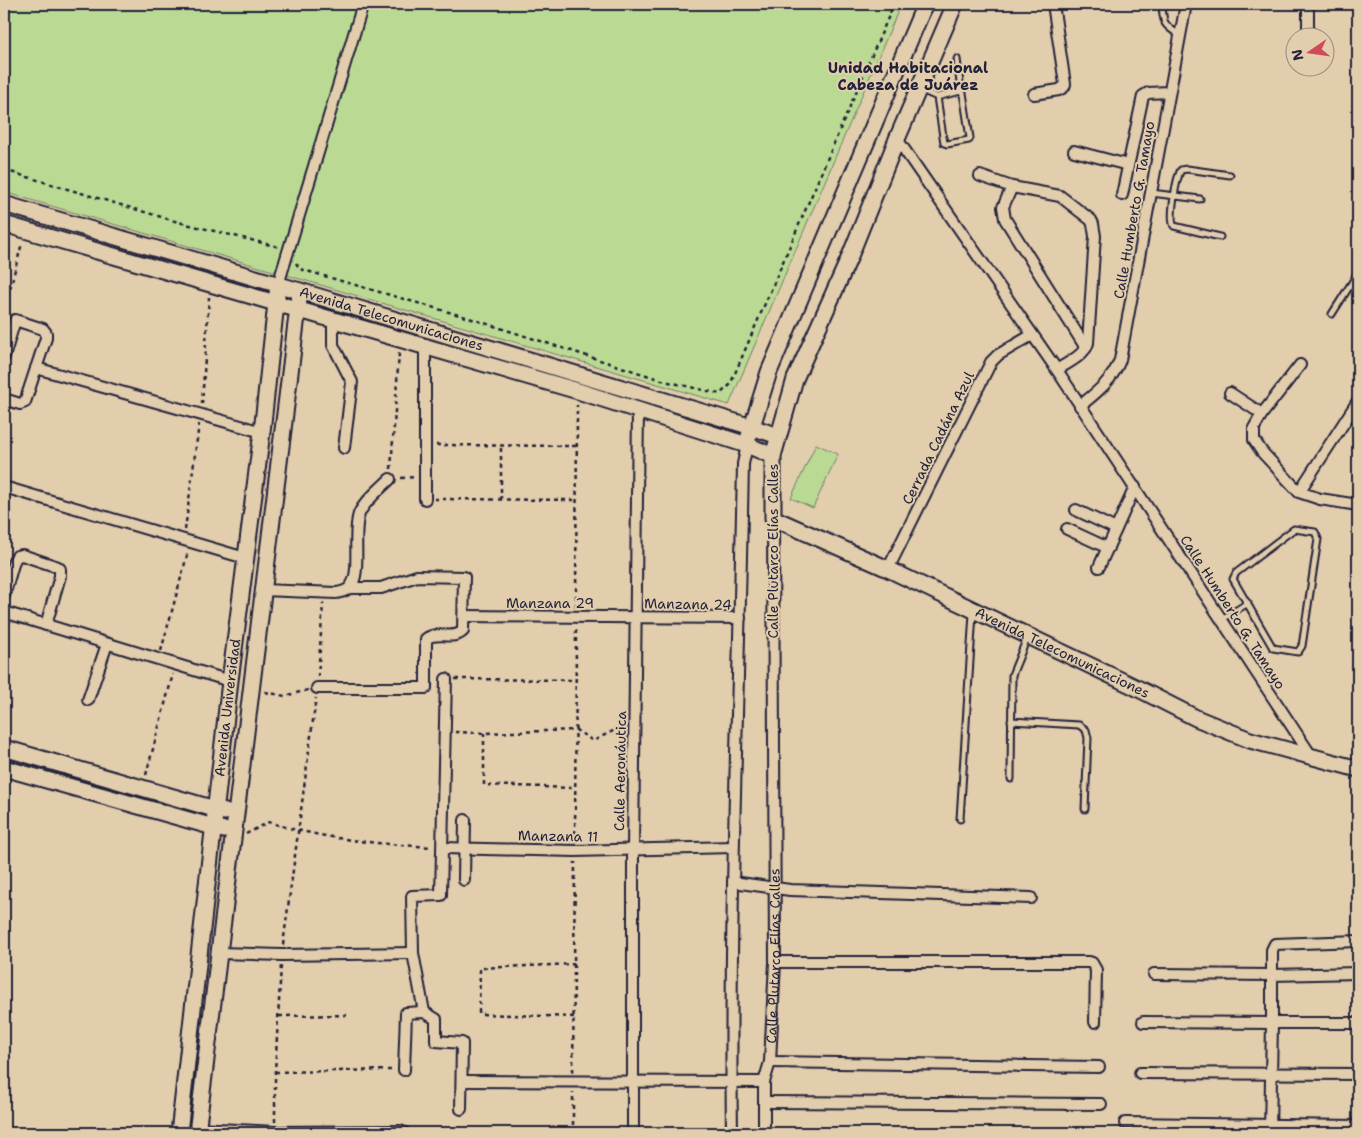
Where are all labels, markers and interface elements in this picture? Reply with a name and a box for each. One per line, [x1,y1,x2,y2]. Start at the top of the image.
north arrow [1284,28,1334,78]
text: N [1287,47,1307,62]
district label: Unidad Habitacional Cabeza de Juárez [828,58,988,95]
street label: Calle Humberto G. Tamayo [1109,120,1159,300]
street label: Avenida Telecomunicaciones [297,282,486,355]
street label: Cerrada Cadána Azul [898,368,978,507]
street label: Calle Plutarco Elías Calles [764,463,782,639]
street label: Calle Humberto G. Tamayo [1176,532,1290,692]
street label: Manzana 29 [506,594,594,612]
street label: Manzana 24 [644,594,732,614]
street label: Avenida Telecomunicaciones [972,603,1153,702]
street label: Avenida Universidad [210,637,244,778]
street label: Calle Aeronáutica [610,710,630,831]
street label: Manzana 11 [518,826,598,846]
street label: Calle Plutarco Elías Calles [762,868,784,1044]

